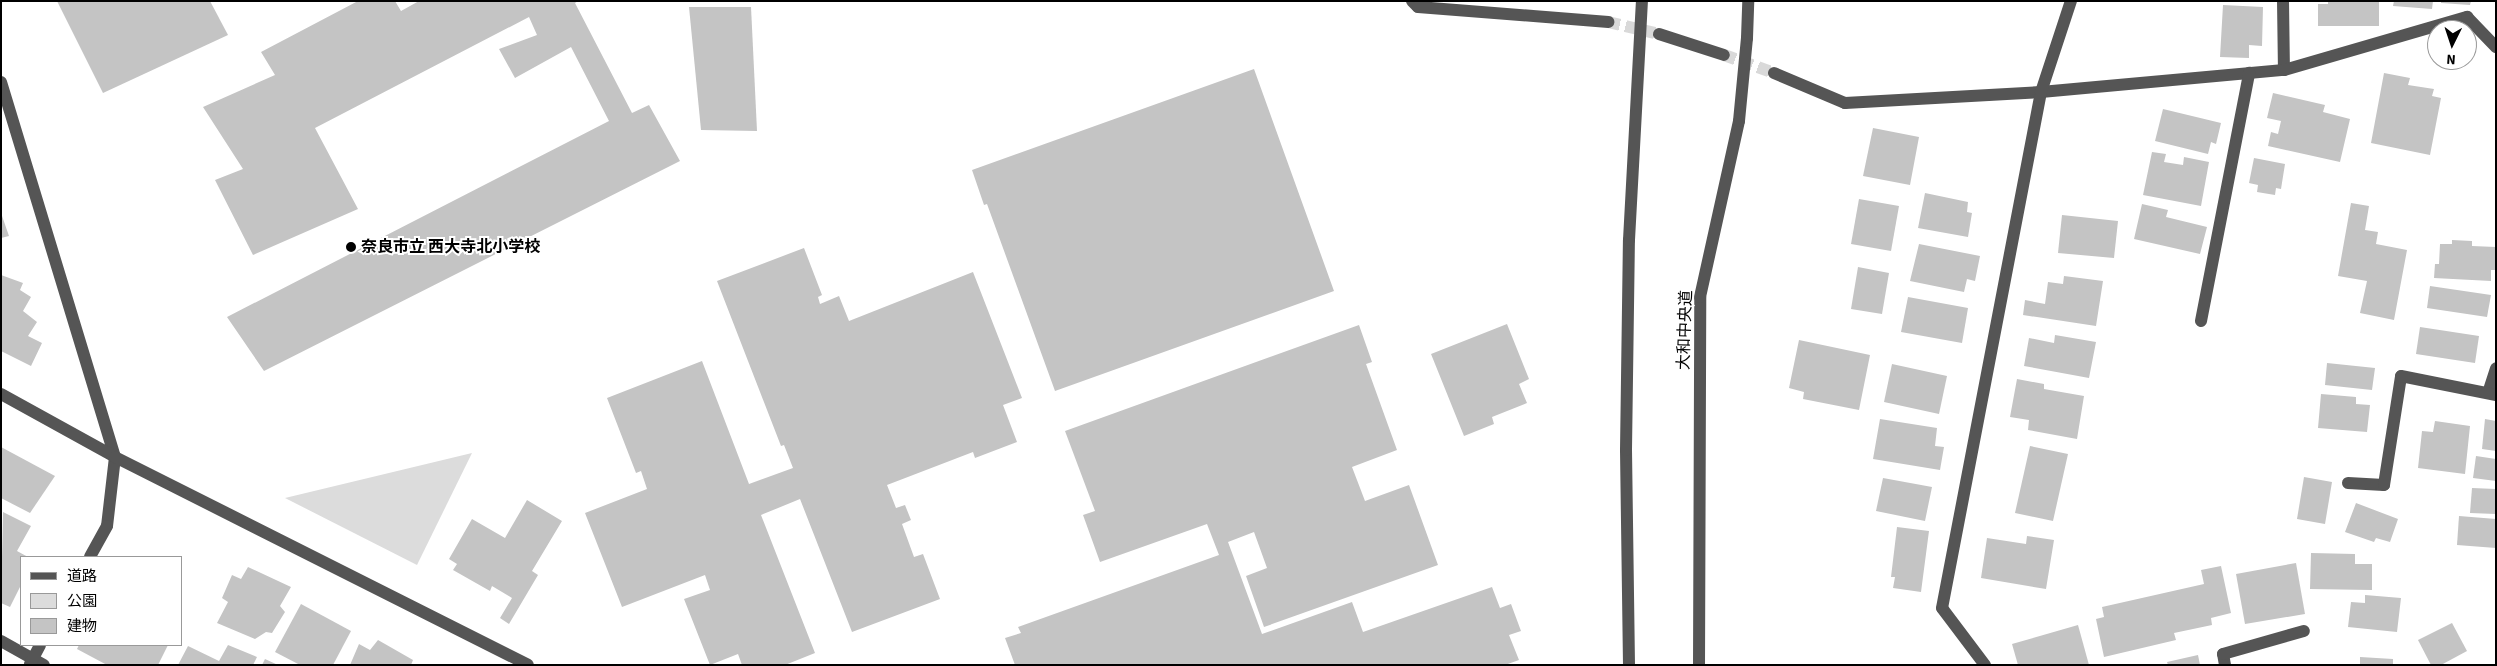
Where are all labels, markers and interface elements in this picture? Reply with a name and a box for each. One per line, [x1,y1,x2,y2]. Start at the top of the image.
north arrow [2427,20,2477,70]
text: N [2446,49,2456,69]
place label: 奈良市立 西大寺北小学校 [361,237,540,257]
marker: 奈良市立 西大寺北小学校 [345,241,357,253]
street label: 大和中央道 [1674,290,1696,370]
legend [20,556,182,646]
text: 道路 [67,566,97,587]
text: 公園 [67,591,97,612]
text: 建物 [67,616,97,637]

